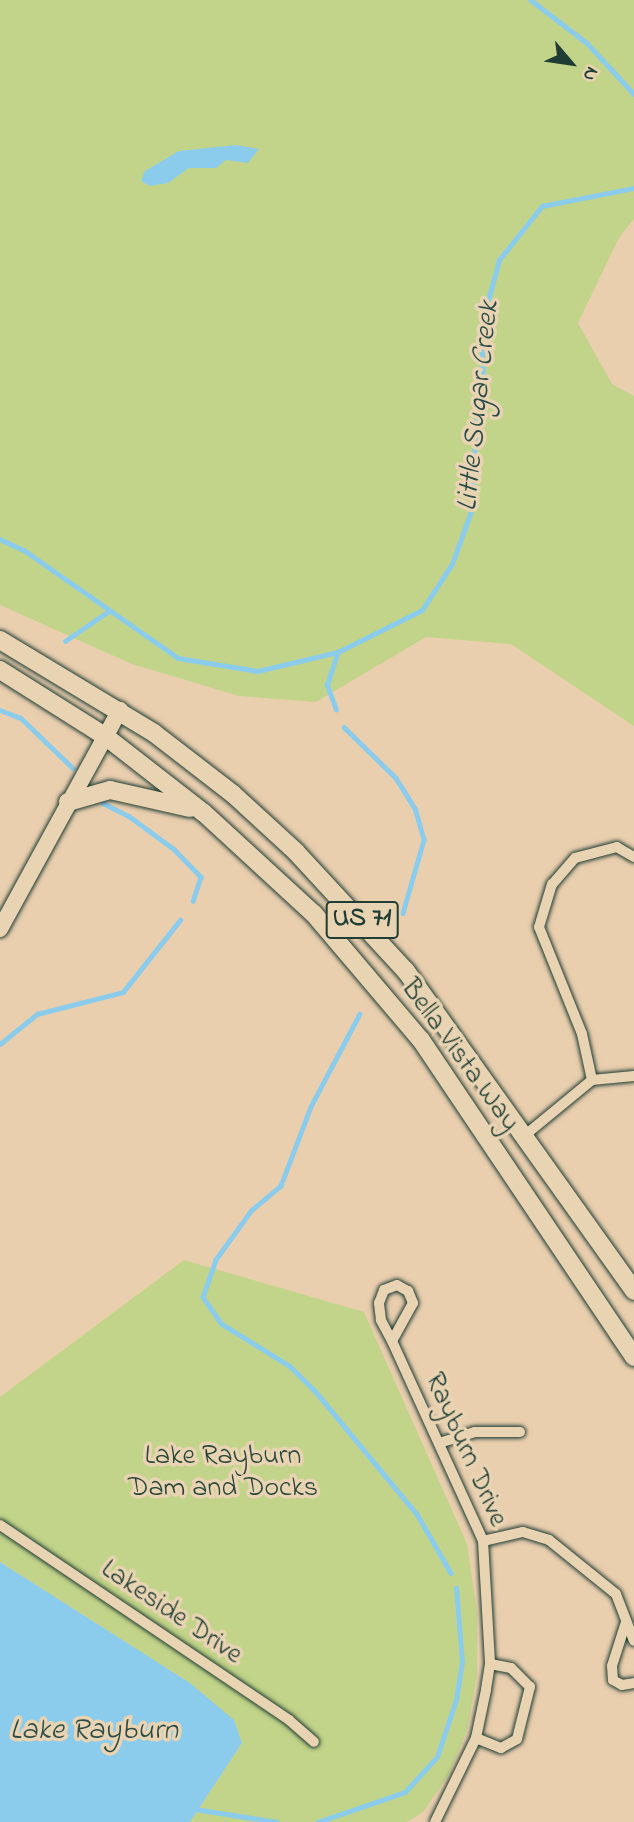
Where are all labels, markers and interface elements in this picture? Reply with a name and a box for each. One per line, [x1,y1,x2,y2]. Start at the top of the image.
north arrow [536,28,606,98]
text: N [575,61,605,86]
water label: Little Sugar Creek [450,299,508,513]
road number: US 71 [325,897,399,942]
street label: Bella Vista Way [392,973,526,1139]
street label: Rayburn Drive [416,1368,514,1532]
park label: Lake Rayburn Dam and Docks [128,1440,318,1506]
street label: Lakeside Drive [94,1553,248,1673]
water label: Lake Rayburn [10,1713,178,1749]

